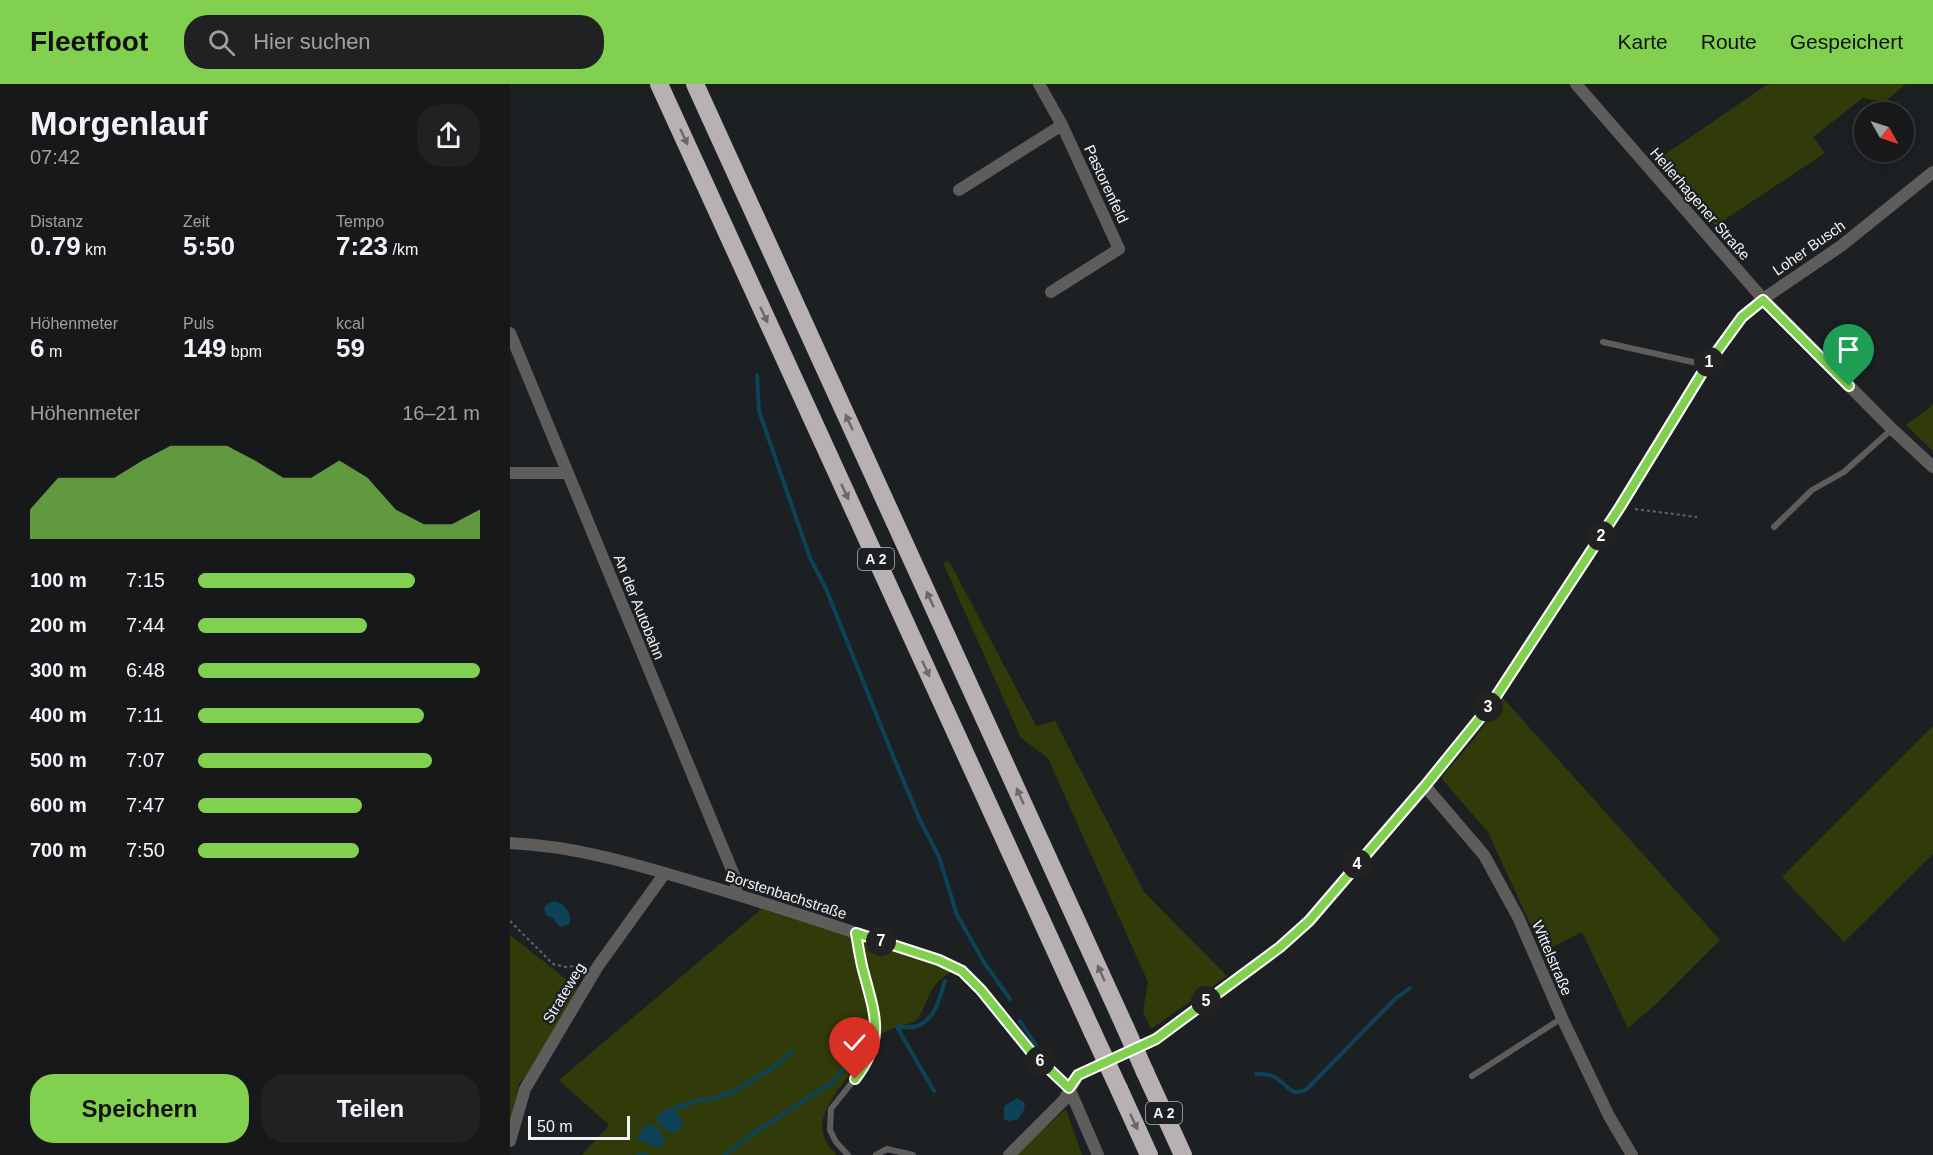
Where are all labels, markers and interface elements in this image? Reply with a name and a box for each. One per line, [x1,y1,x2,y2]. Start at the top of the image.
search box [184,15,604,69]
text: Fleetfoot [30,26,148,57]
icon: search [205,26,238,59]
text: Hier suchen [253,29,371,54]
text: Karte [1618,30,1668,53]
text: Route [1701,30,1757,53]
text: Gespeichert [1790,30,1903,53]
north arrow [1854,102,1914,162]
map controls [1854,102,1914,162]
button: share [417,104,480,167]
text: Morgenlauf [30,105,208,142]
one-way arrow [679,129,688,146]
street label: Pastorenfeld [1081,142,1132,226]
street label: Hellerhagener Straße [1647,144,1754,263]
text: 07:42 [30,146,80,168]
text: Distanz [30,213,83,230]
text: Zeit [183,213,210,230]
text: Tempo [336,213,384,230]
street label: Loher Busch [1769,216,1848,279]
text: 0.79 [30,231,81,261]
text: 5:50 [183,231,235,261]
text: 7:23 [336,231,388,261]
text: km [81,241,106,258]
text: /km [388,241,418,258]
one-way arrow [760,306,769,323]
text: Höhenmeter [30,315,118,332]
text: Puls [183,315,214,332]
text: kcal [336,315,364,332]
pin [1823,324,1874,386]
text: 6 [30,333,44,363]
text: 149 [183,333,226,363]
text: 59 [336,333,365,363]
icon: arrive [1832,333,1865,366]
text: m [44,343,62,360]
text: bpm [226,343,262,360]
pin: 1 [1694,347,1724,377]
text: 1 [1705,353,1713,370]
text: Höhenmeter [30,402,140,424]
text: 16–21 m [402,402,480,424]
one-way arrow [844,413,854,431]
one-way arrow [841,483,851,501]
pin: 2 [1586,521,1616,551]
text: 2 [1597,527,1605,544]
road number: A 2 [858,548,894,570]
street label: An der Autobahn [611,552,668,662]
text: 100 m [30,569,87,591]
text: 7:15 [126,569,165,591]
one-way arrow [925,590,935,608]
text: 200 m [30,614,87,636]
text: 7:44 [126,614,165,636]
text: 300 m [30,659,87,681]
text: 6:48 [126,659,165,681]
one-way arrow [922,661,931,678]
pin: 3 [1473,692,1503,722]
text: 3 [1484,698,1492,715]
text: 400 m [30,704,87,726]
text: 7:11 [126,704,163,726]
text: 500 m [30,749,87,771]
text: 7:07 [126,749,165,771]
one-way arrow [1014,787,1024,805]
text: 600 m [30,794,87,816]
text: 7:47 [126,794,165,816]
text: 700 m [30,839,87,861]
text: 7:50 [126,839,165,861]
pin: 4 [1342,849,1372,879]
text: 4 [1353,855,1361,872]
street label: Borstenbachstraße [723,867,849,922]
street label: Wittelstraße [1529,918,1576,998]
pin: 7 [866,926,896,956]
text: 7 [877,932,885,949]
street label: Strateweg [539,959,588,1026]
one-way arrow [1096,965,1105,982]
pin: 5 [1191,986,1221,1016]
text: 5 [1202,992,1210,1009]
pin [829,1017,880,1079]
icon: check [838,1026,871,1059]
pin: 6 [1025,1046,1055,1076]
text: 6 [1036,1052,1044,1069]
button: Speichern [30,1074,249,1143]
button: Teilen [261,1074,480,1143]
road number: A 2 [1146,1102,1182,1124]
scale bar [528,1113,630,1140]
one-way arrow [1129,1113,1138,1130]
text: 50 m [537,1118,573,1135]

